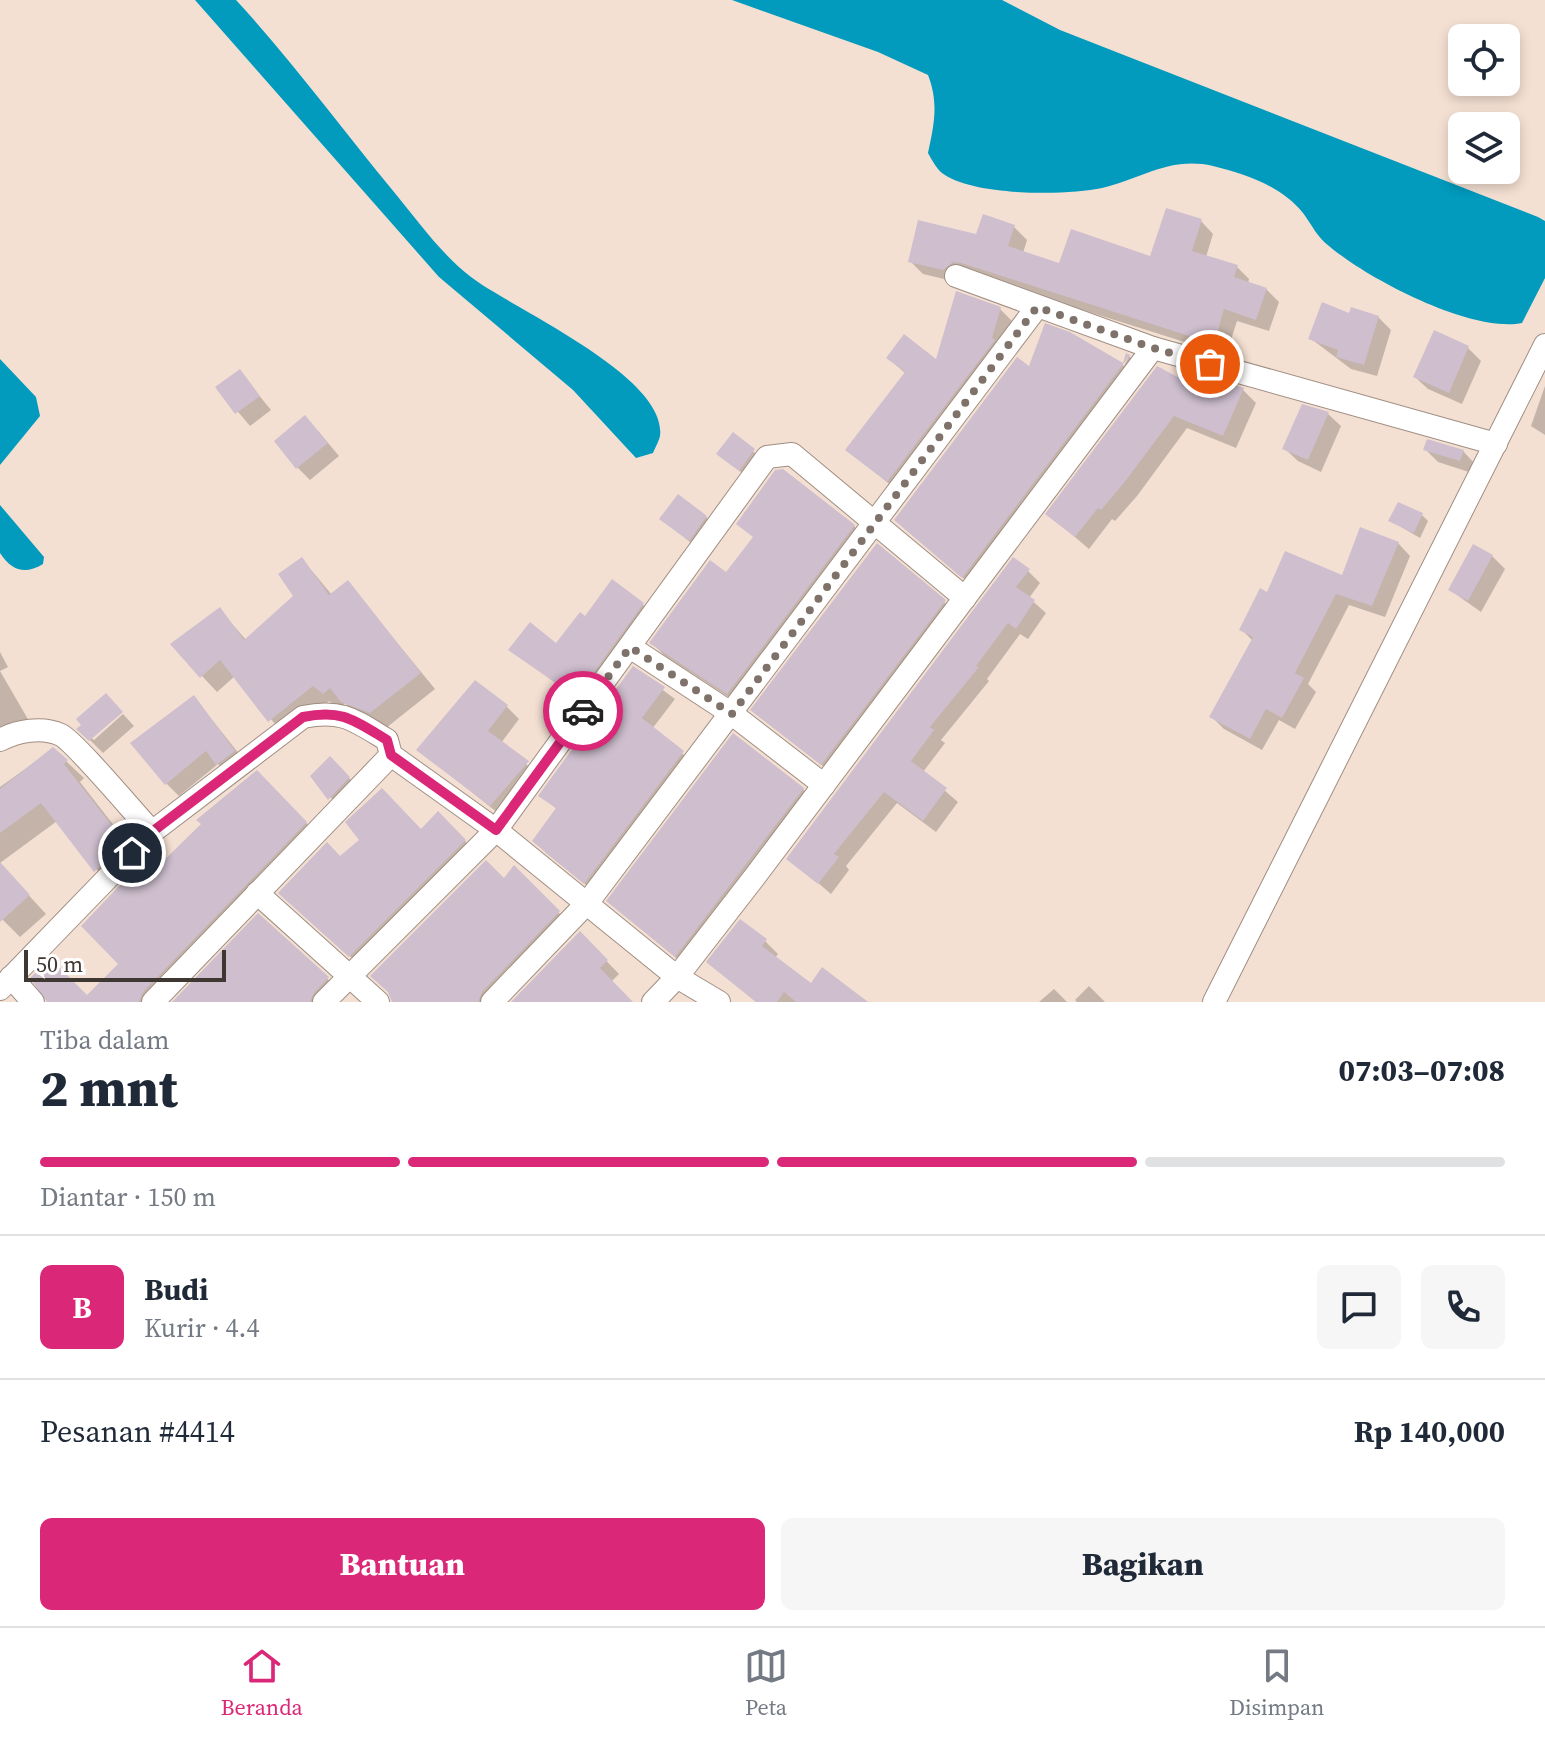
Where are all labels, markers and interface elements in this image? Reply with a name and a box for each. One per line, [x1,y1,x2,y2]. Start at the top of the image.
map controls [1448,24,1520,184]
button: locate [1448,24,1520,96]
button: layers [1448,112,1520,184]
pin [1176,330,1244,398]
icon: bag [1188,342,1232,386]
courier [543,671,623,751]
icon: car [561,689,605,733]
pin [98,819,166,887]
icon: home [110,831,154,875]
scale bar [24,946,226,982]
text: 50 m [36,949,83,979]
text: Tiba dalam [40,1022,169,1058]
text: 07:03–07:08 [1338,1050,1505,1091]
text: 2 mnt [40,1052,178,1123]
text: Diantar · 150 m [40,1179,216,1215]
button: chat [1317,1265,1401,1349]
button: phone [1421,1265,1505,1349]
text: Budi [144,1269,209,1310]
text: B [72,1287,92,1328]
text: Kurir · 4.4 [144,1310,259,1346]
text: Pesanan #4414 [40,1411,235,1452]
text: Rp 140,000 [1354,1411,1505,1452]
button: Bantuan [40,1518,765,1610]
button: Bagikan [781,1518,1505,1610]
tab: Beranda [221,1644,303,1722]
tab: Peta [744,1644,788,1722]
tab: Disimpan [1229,1644,1324,1722]

